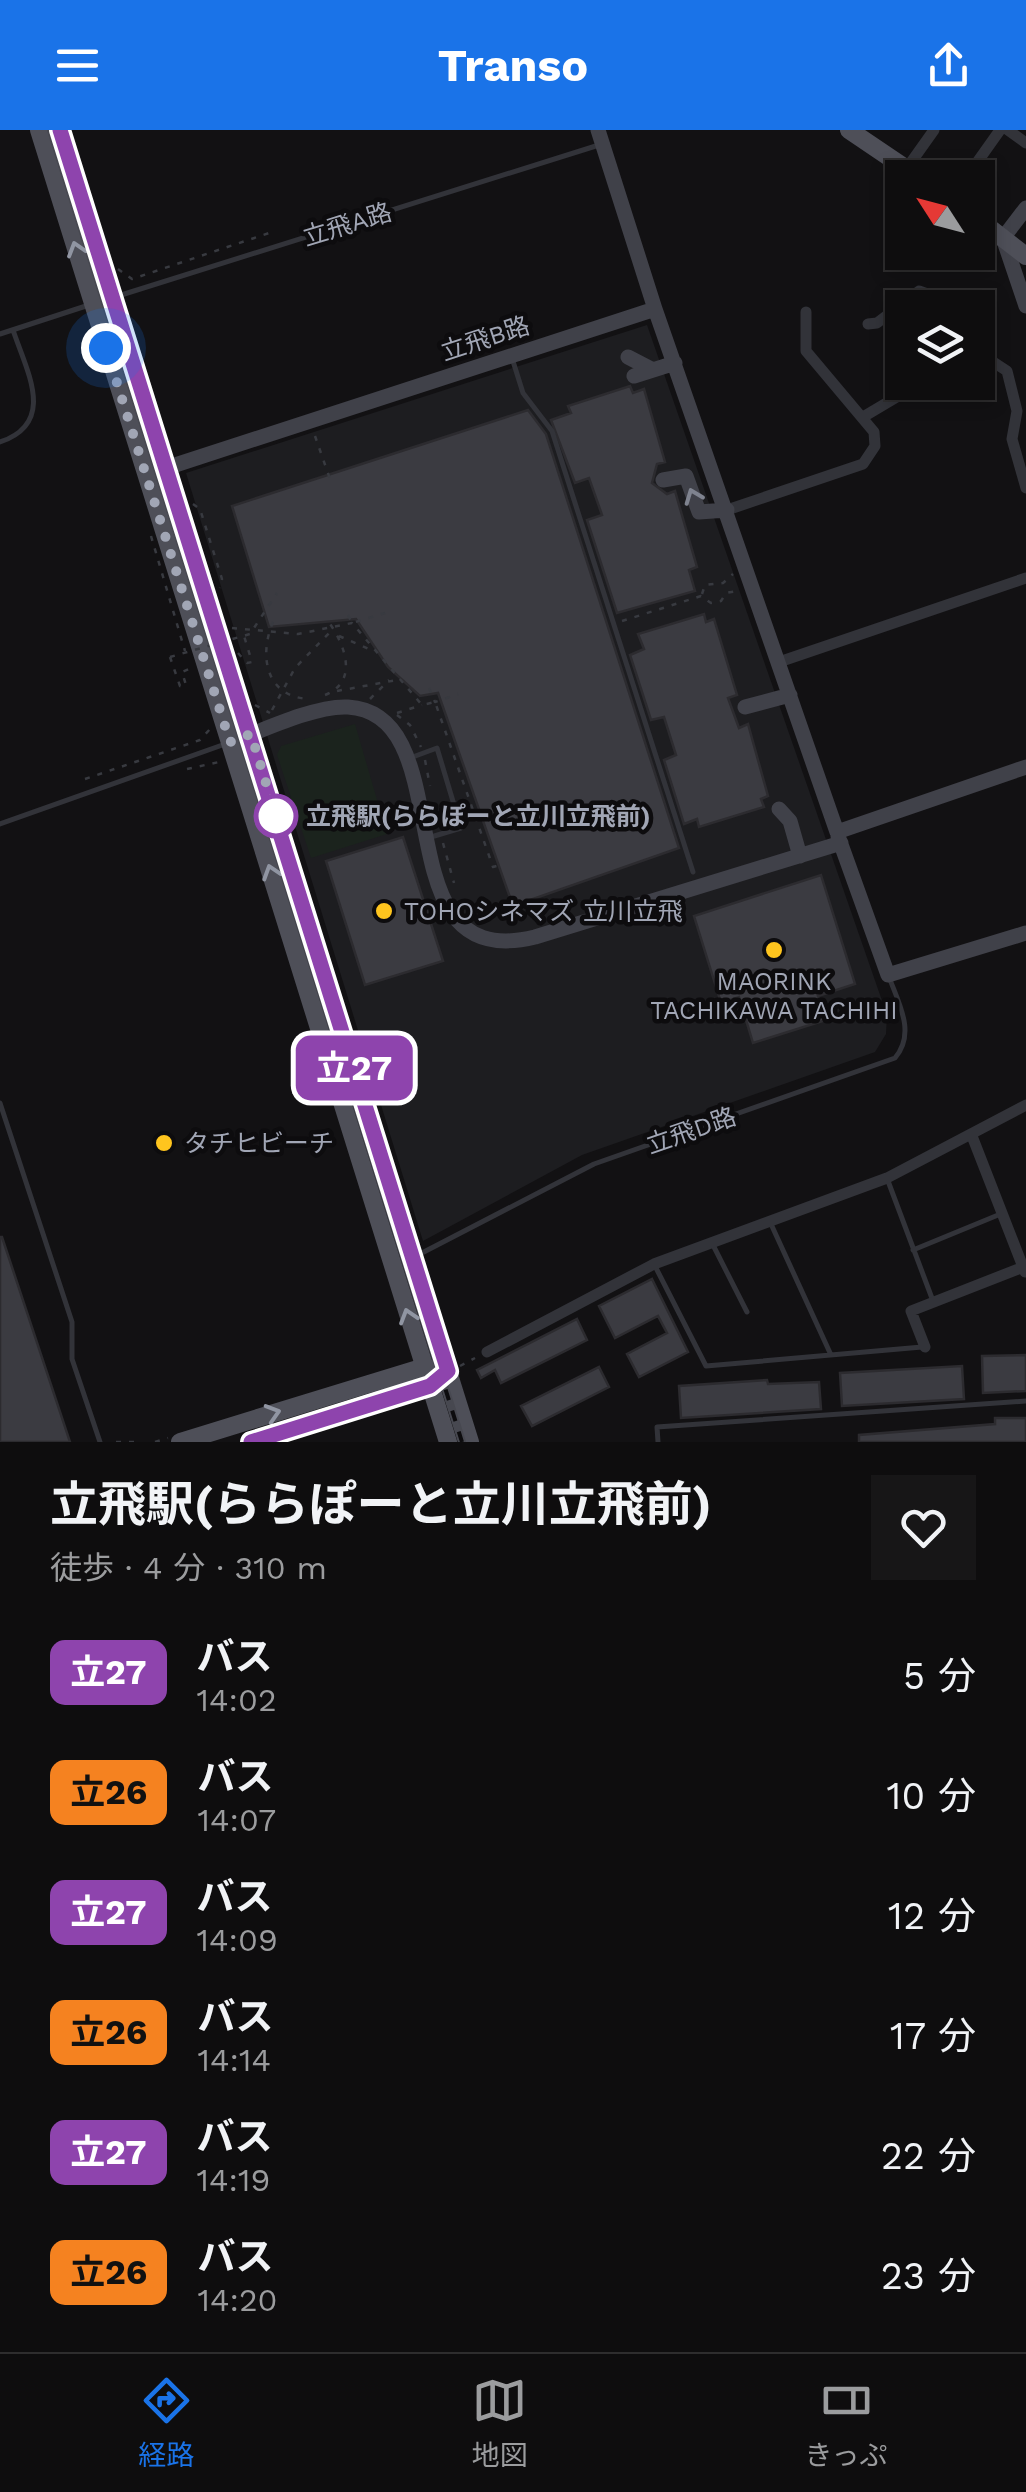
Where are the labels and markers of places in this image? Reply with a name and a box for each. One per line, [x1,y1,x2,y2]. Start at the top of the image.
marker: 立飛駅(ららぽーと立川立飛前) [255,795,297,837]
place label: 立飛駅(ららぽーと立川立飛前) [306,802,651,831]
place label: TOHOシネマズ 立川立飛 [404,897,683,926]
marker: TOHOシネマズ 立川立飛 [373,900,395,922]
marker: MAORINK TACHIKAWA TACHIHI [763,939,785,961]
place label: MAORINK TACHIKAWA TACHIHI [650,967,898,1025]
place label: タチヒビーチ [184,1129,334,1158]
marker: タチヒビーチ [153,1132,175,1154]

